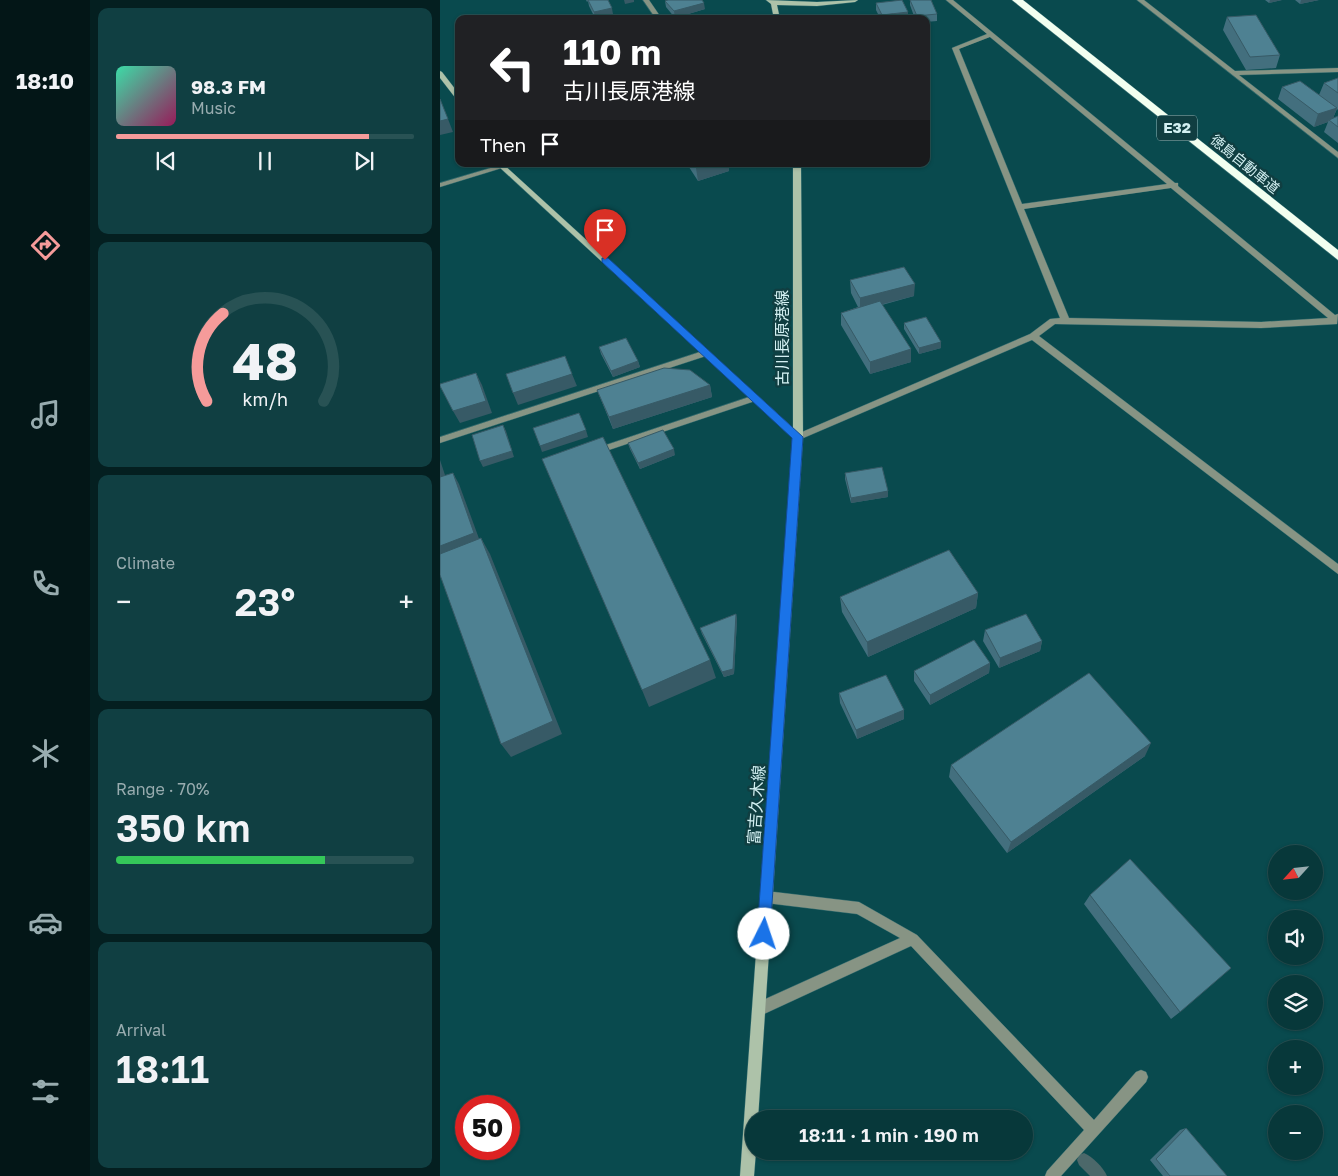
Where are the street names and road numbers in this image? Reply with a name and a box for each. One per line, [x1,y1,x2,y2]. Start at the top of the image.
road number: E32 [1157,116,1197,140]
street label: 徳島自動車道 [1207,131,1283,197]
street label: 古川長原港線 [772,290,792,386]
street label: 富吉久木線 [743,764,769,846]

